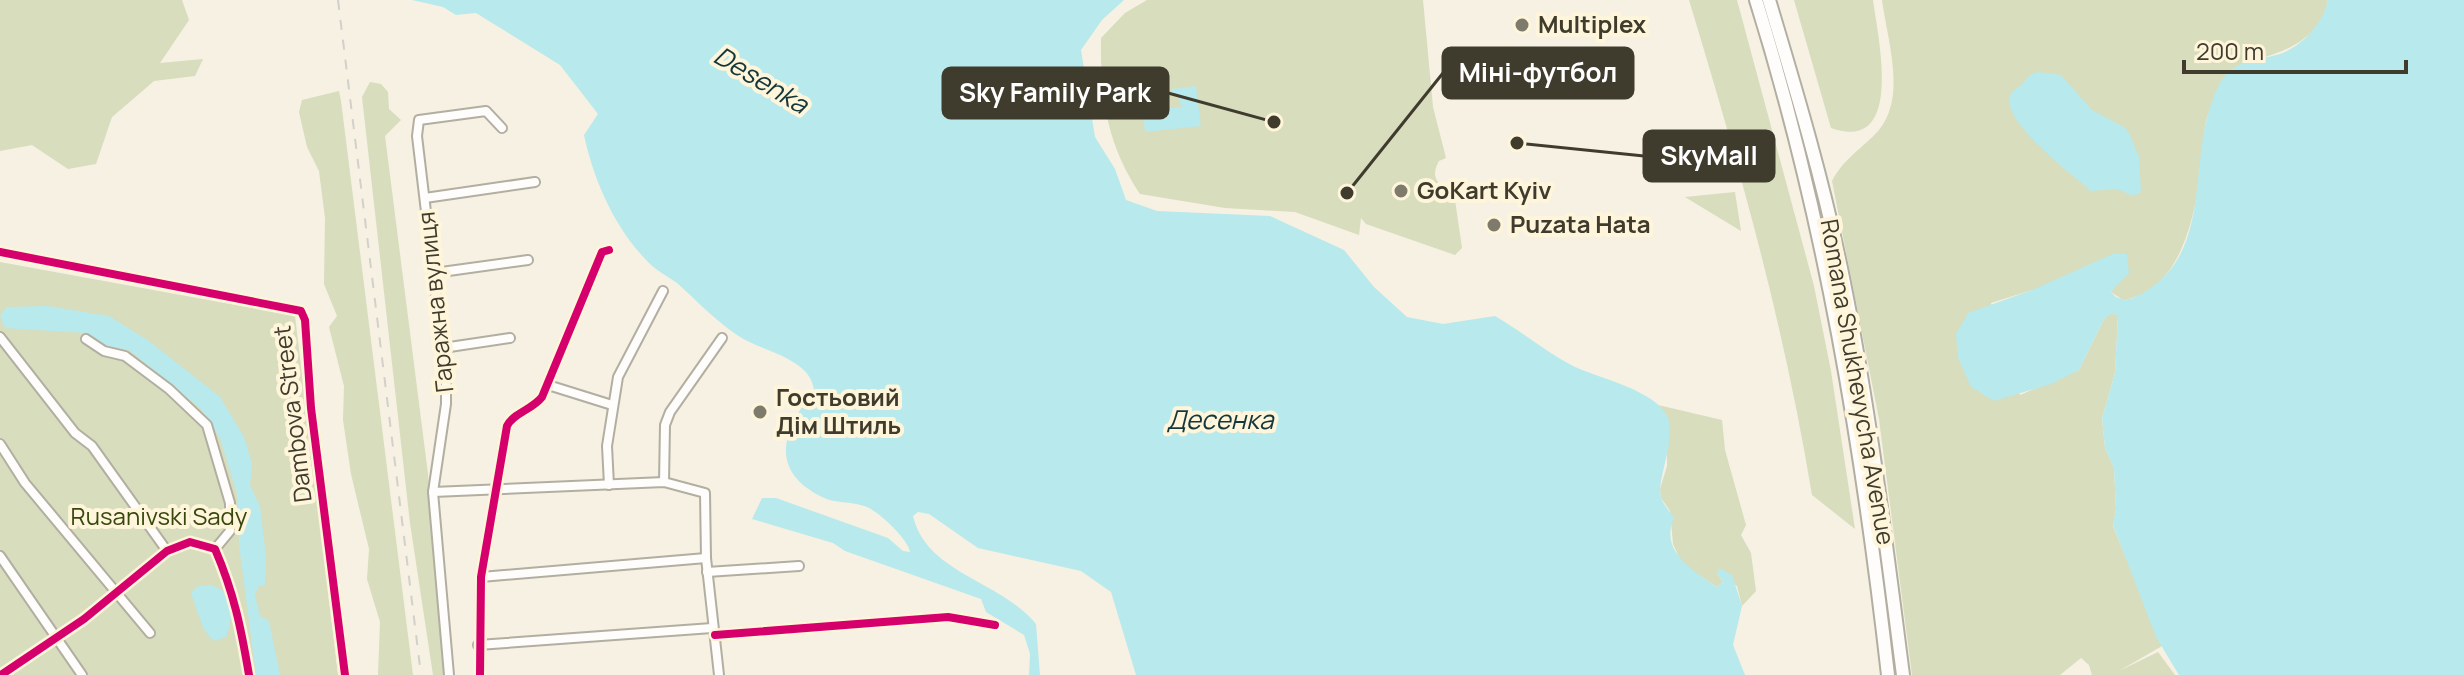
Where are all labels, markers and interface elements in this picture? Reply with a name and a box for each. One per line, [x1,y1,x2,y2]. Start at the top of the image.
place label: Multiplex [1538,7,1647,40]
marker: Multiplex [1513,16,1531,34]
scale bar [2184,24,2406,74]
text: 200 m [2196,34,2264,67]
water label: Desenka [708,37,817,122]
callout: Міні-футбол [1443,48,1633,98]
text: Міні-футбол [1459,54,1617,90]
callout: Sky Family Park [943,68,1168,118]
text: Sky Family Park [959,74,1152,110]
callout: SkyMall [1644,131,1774,181]
text: SkyMall [1660,137,1758,173]
place label: GoKart Kyiv [1417,173,1551,206]
marker: GoKart Kyiv [1392,182,1410,200]
place label: Puzata Hata [1510,207,1651,240]
street label: Гаражна вулиця [409,210,460,394]
marker: Puzata Hata [1485,216,1503,234]
street label: Romana Shukhevycha Avenue [1814,216,1903,547]
street label: Dambova Street [264,324,319,504]
place label: Гостьовий Дім Штиль [776,380,901,441]
water label: Десенка [1167,401,1275,437]
marker: Гостьовий Дім Штиль [751,403,769,421]
park label: Rusanivski Sady [71,499,248,532]

